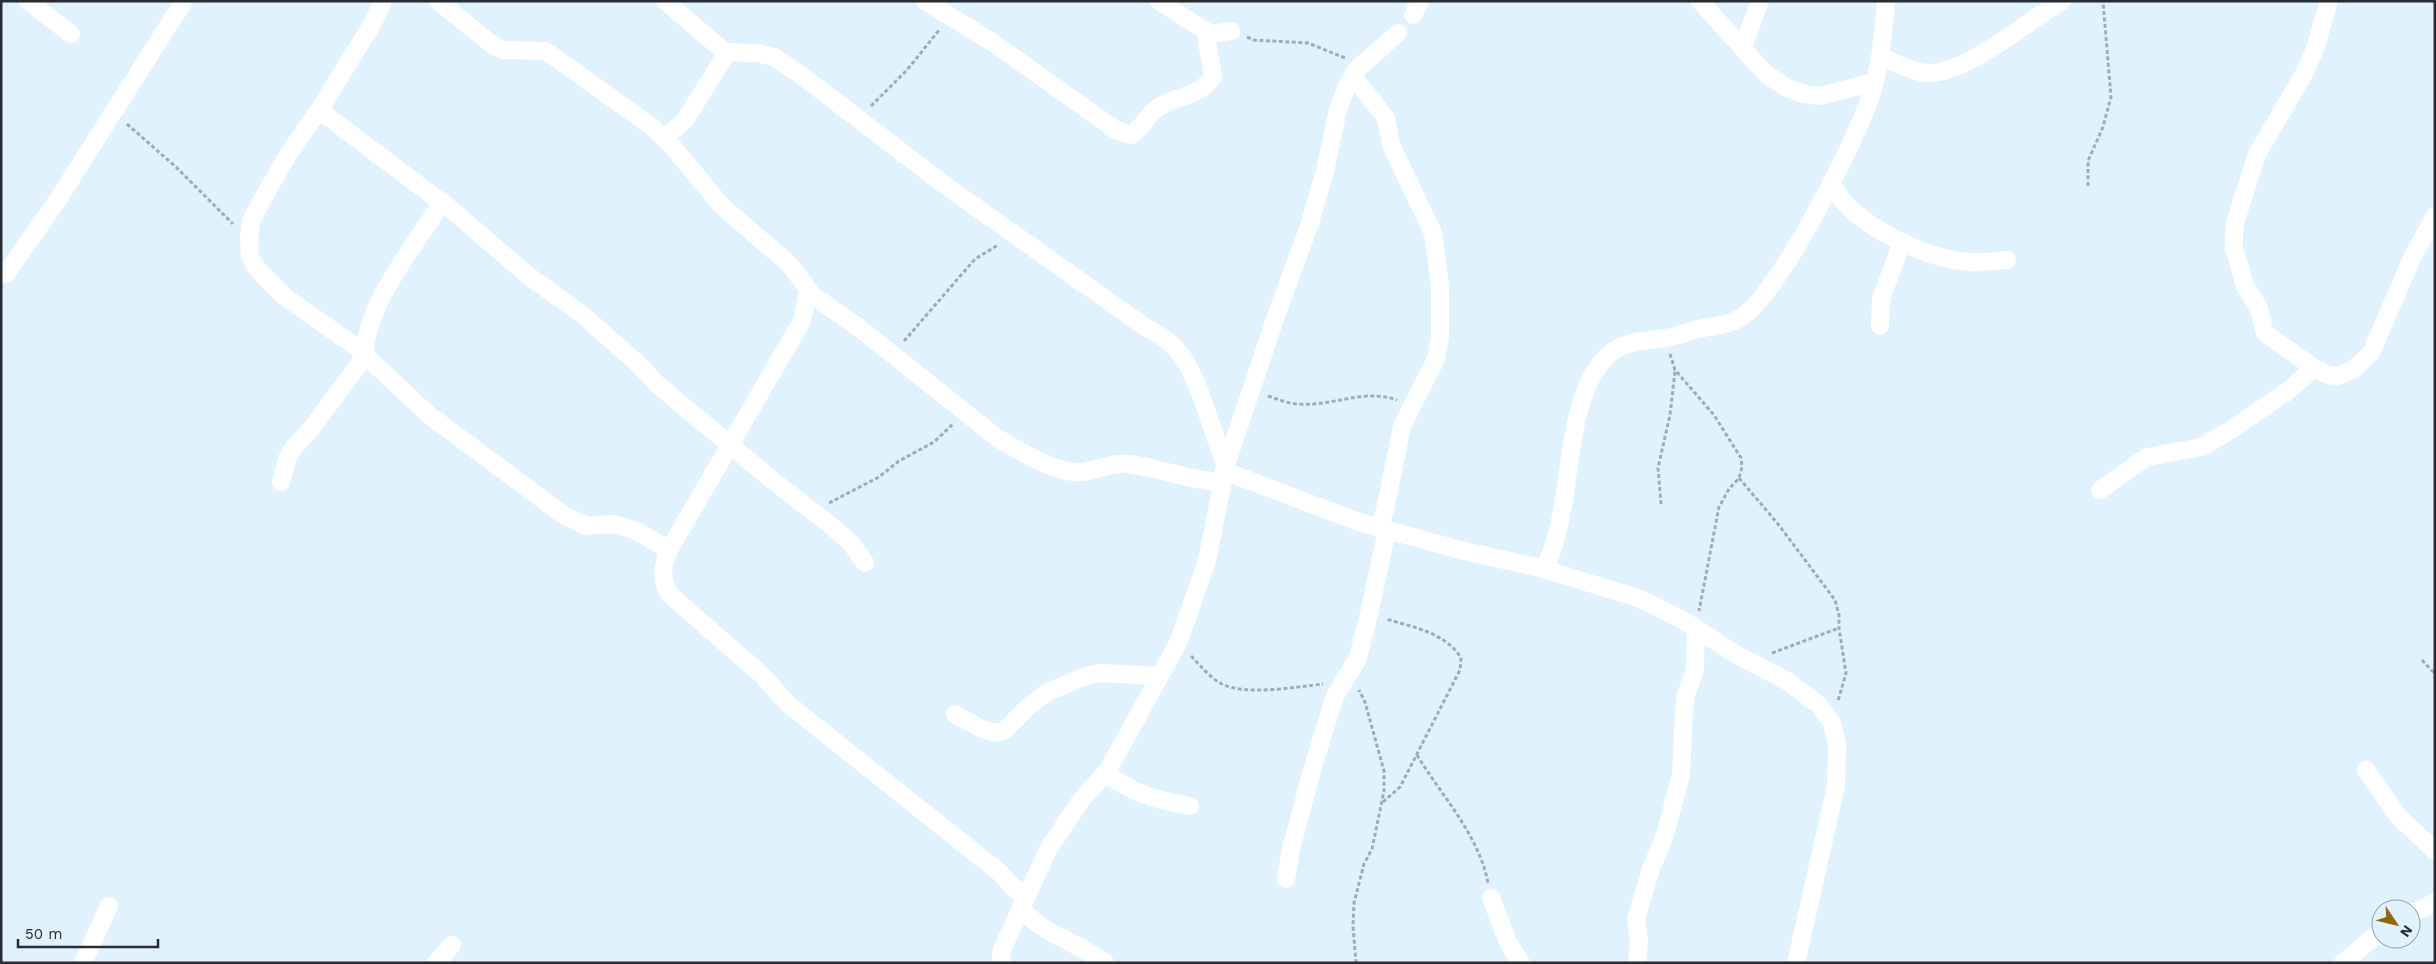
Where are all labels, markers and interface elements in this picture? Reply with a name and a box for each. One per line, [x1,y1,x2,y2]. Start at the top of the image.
north arrow [2371,899,2421,949]
scale bar [18,916,158,948]
text: N [2397,923,2416,940]
text: 50 m [25,925,62,943]

